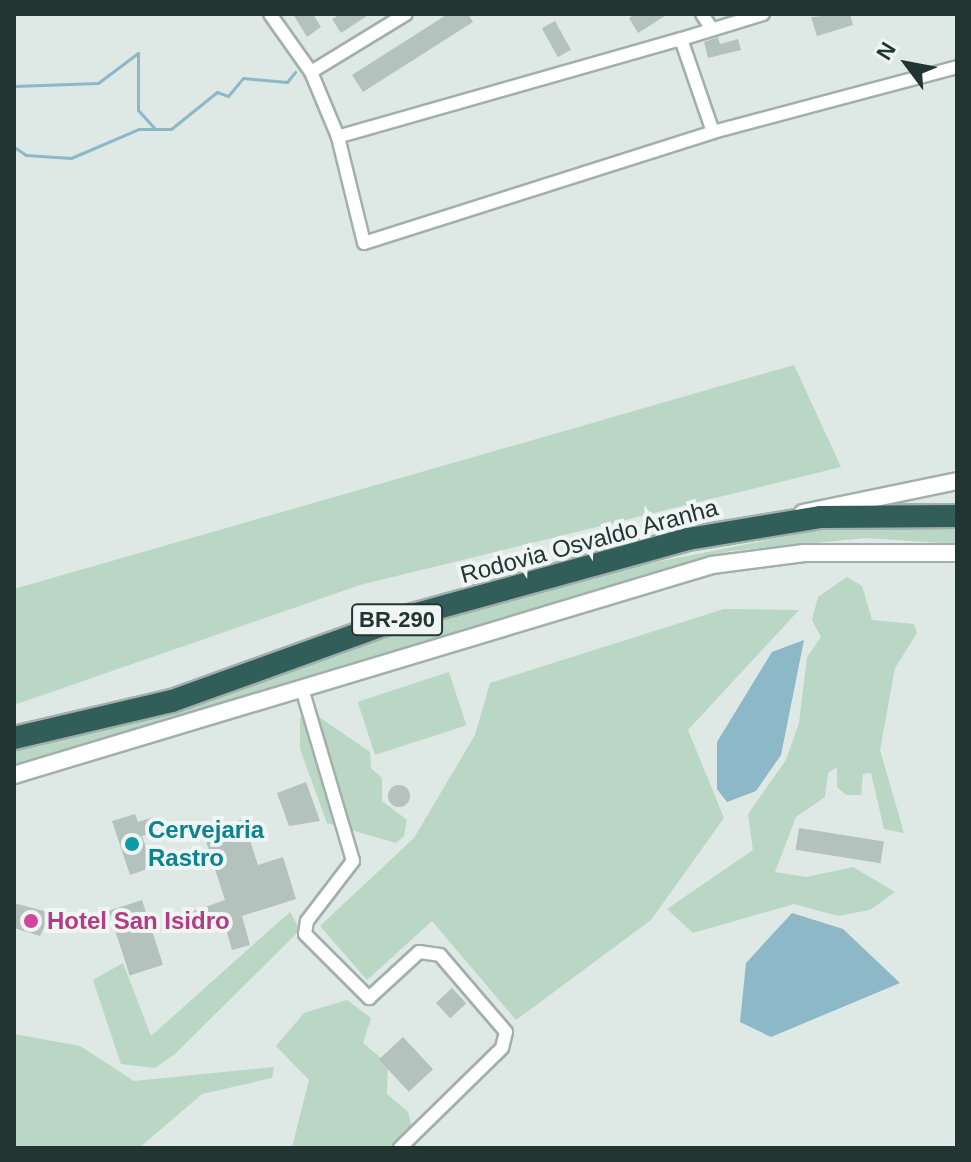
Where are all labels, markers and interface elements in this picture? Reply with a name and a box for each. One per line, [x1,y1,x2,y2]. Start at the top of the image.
north arrow [867,24,947,104]
text: N [871,38,901,64]
street label: Rodovia Osvaldo Aranha [456,493,722,589]
road number: BR-290 [351,602,443,638]
place label: Cervejaria Rastro [148,816,264,872]
marker: Cervejaria Rastro [123,835,141,853]
place label: Hotel San Isidro [47,907,230,935]
marker: Hotel San Isidro [22,912,40,930]

